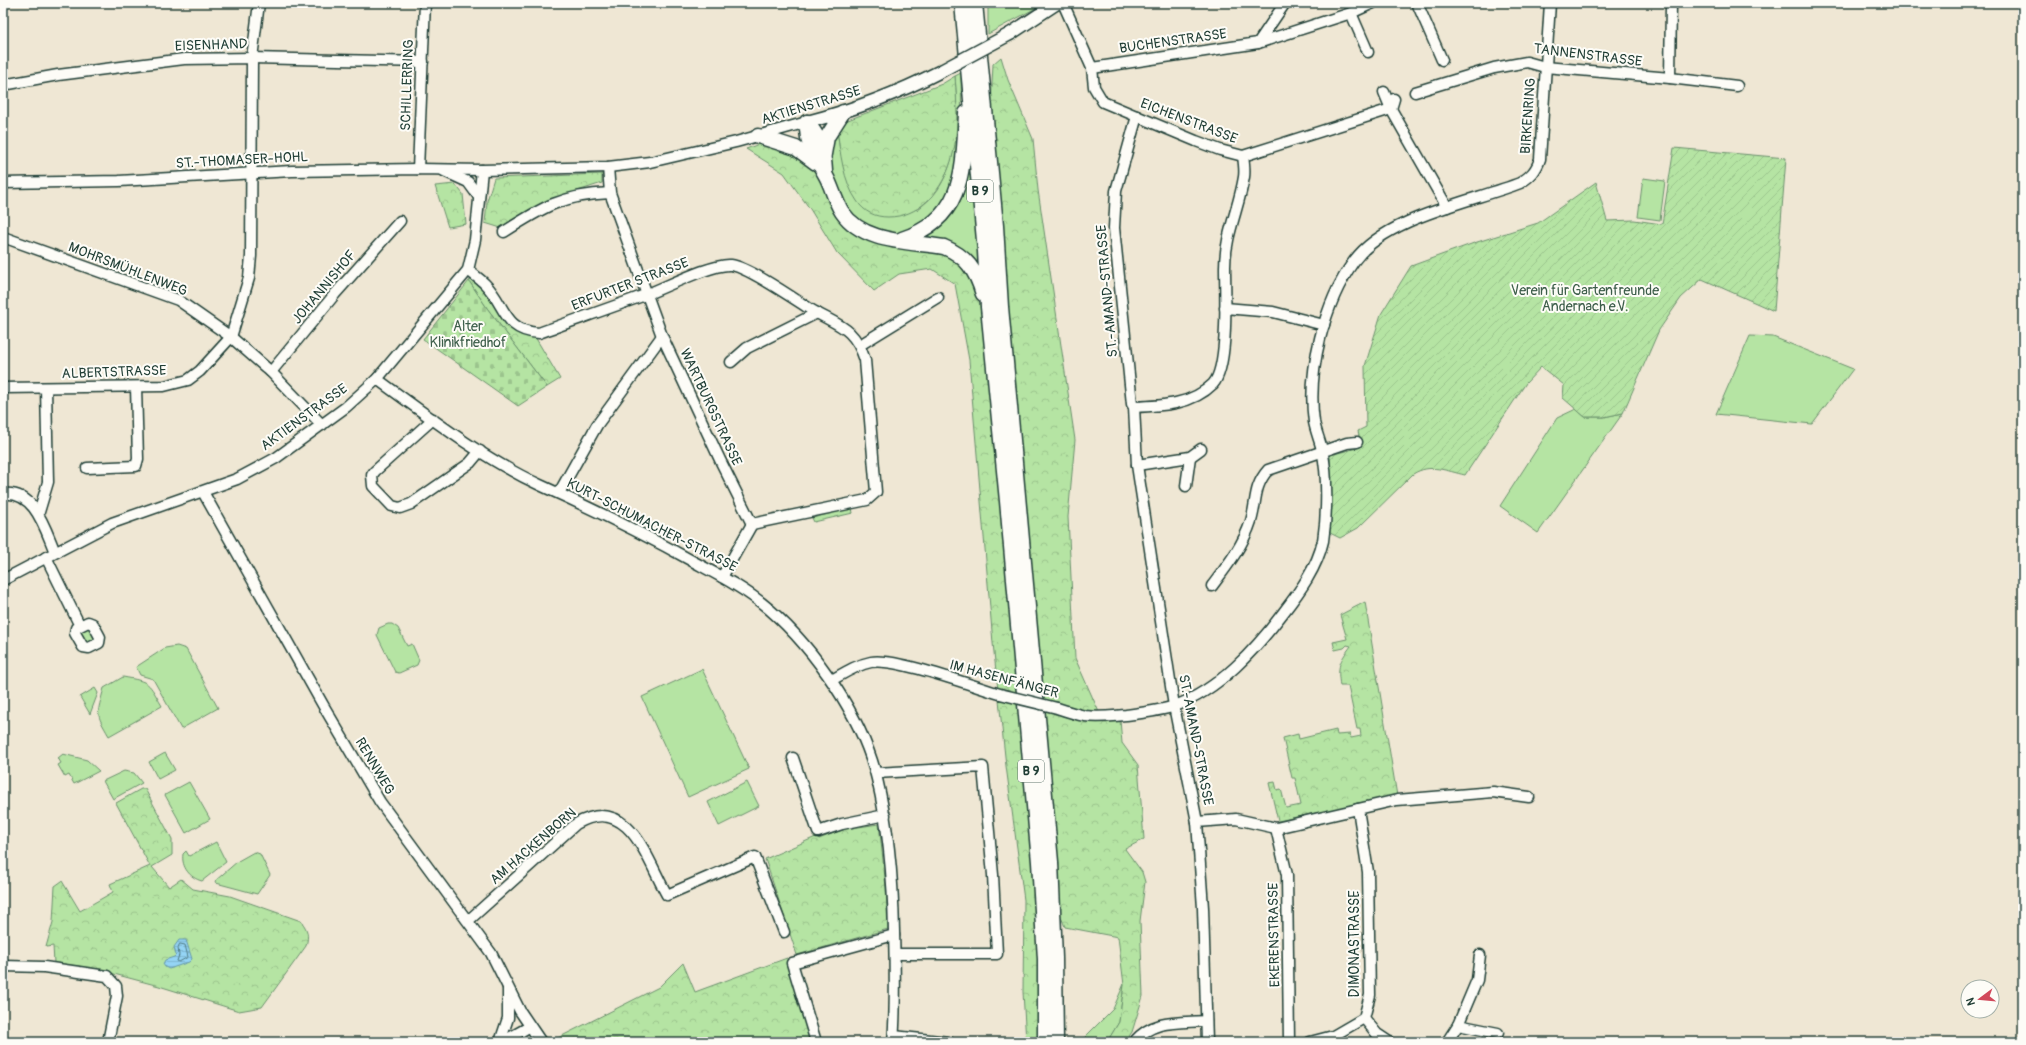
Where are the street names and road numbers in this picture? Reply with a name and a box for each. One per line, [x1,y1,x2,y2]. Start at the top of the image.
street label: BUCHENSTRASSE [1118,25,1228,57]
street label: EISENHAND [174,35,248,55]
street label: SCHILLERRING [397,39,417,131]
street label: TANNENSTRASSE [1533,40,1643,70]
street label: BIRKENRING [1517,77,1539,155]
street label: AKTIENSTRASSE [759,82,863,128]
street label: EICHENSTRASSE [1138,95,1240,147]
street label: ST.-THOMASER-HOHL [175,148,309,172]
road number: B 9 [967,180,993,202]
street label: ST.-AMAND-STRASSE [1093,224,1121,358]
street label: MOHRSMÜHLENWEG [66,238,190,300]
street label: JOHANNISHOF [288,247,360,327]
street label: ERFURTER STRASSE [569,254,691,314]
street label: WARTBURGSTRASSE [676,346,746,468]
street label: ALBERTSTRASSE [61,362,167,382]
street label: AKTIENSTRASSE [257,380,351,454]
street label: KURT-SCHUMACHER-STRASSE [564,474,740,576]
street label: IM HASENFÄNGER [948,656,1060,702]
street label: ST.-AMAND-STRASSE [1175,673,1217,807]
street label: RENNWEG [351,735,399,797]
road number: B 9 [1018,760,1044,782]
street label: AM HACKENBORN [486,804,580,888]
street label: EKERENSTRASSE [1265,882,1283,988]
street label: DIMONASTRASSE [1346,891,1363,997]

